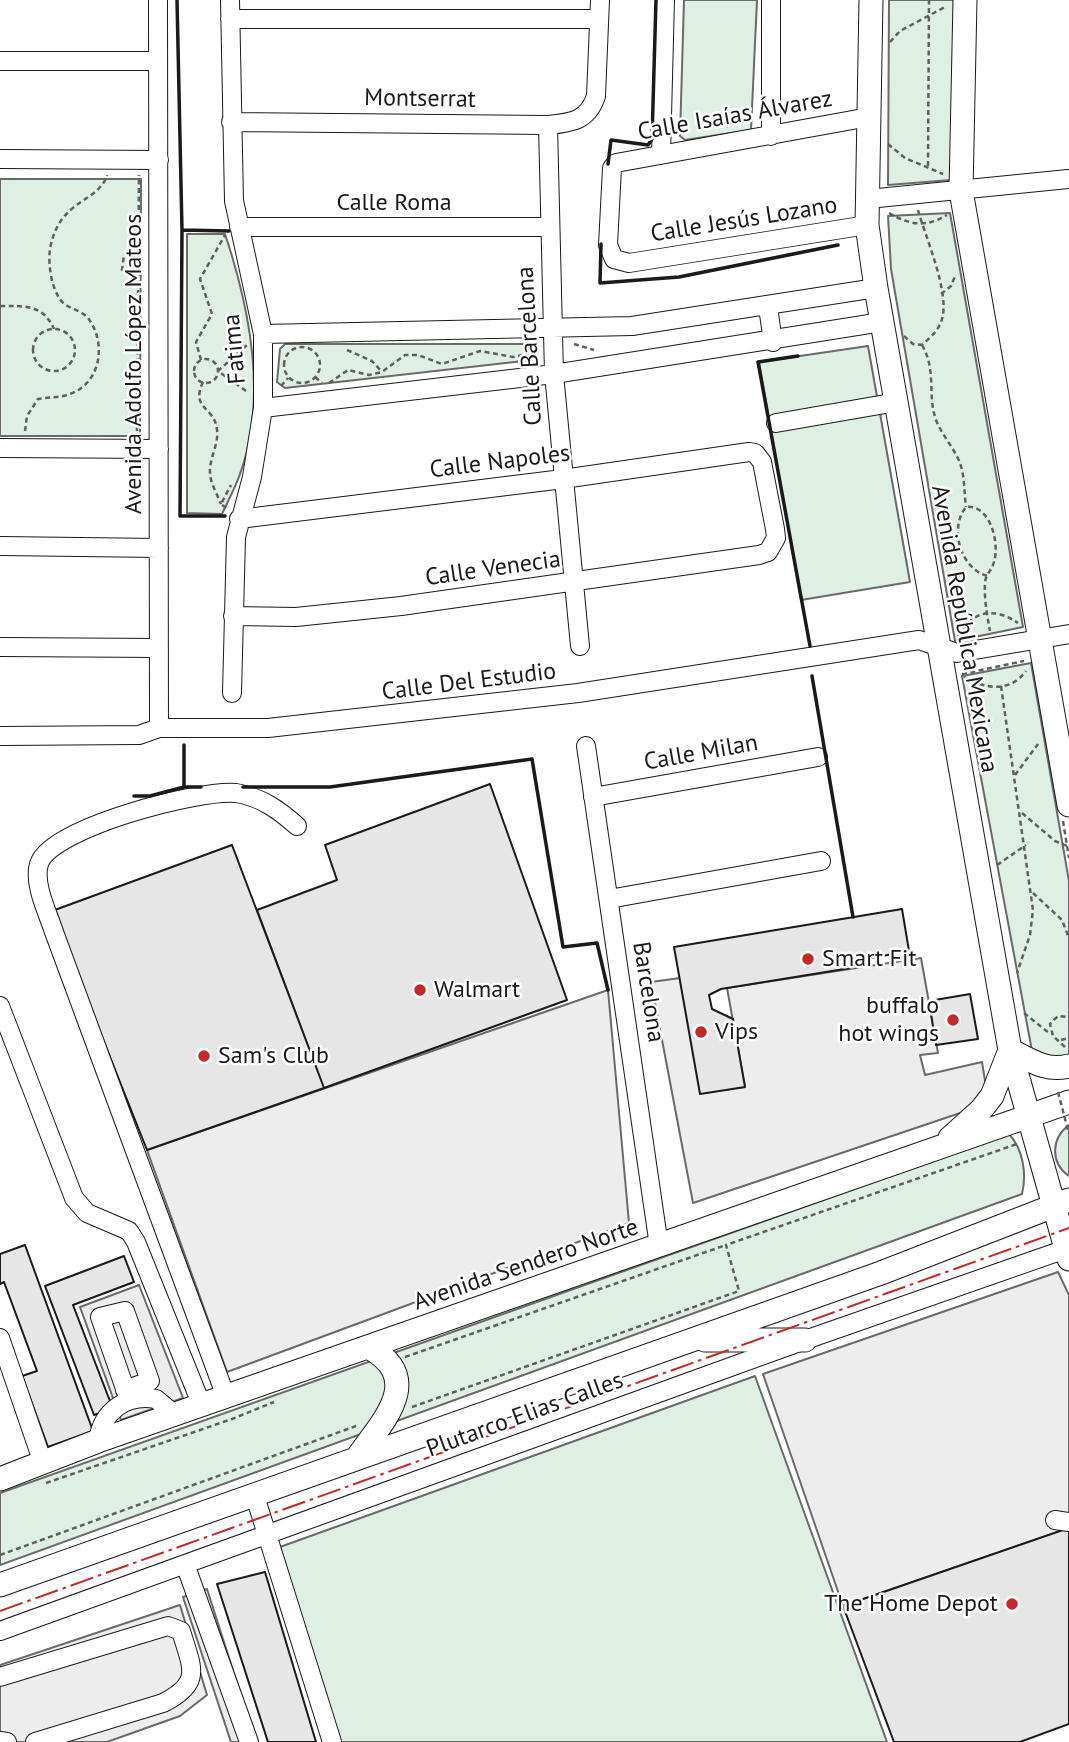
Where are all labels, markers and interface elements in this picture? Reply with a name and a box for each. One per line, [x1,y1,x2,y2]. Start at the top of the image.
street label: Montserrat [364,84,476,114]
street label: Calle Isaías Álvarez [635,85,835,147]
street label: Calle Roma [336,189,452,217]
street label: Calle Jesús Lozano [649,191,839,249]
street label: Avenida Adolfo López Mateos [120,214,148,514]
street label: Calle Barcelona [511,266,549,426]
street label: Fatima [218,313,252,385]
street label: Calle Napoles [428,439,572,485]
street label: Avenida República Mexicana [925,483,1003,775]
street label: Calle Venecia [423,545,563,593]
street label: Calle Del Estudio [380,657,558,707]
street label: Calle Milan [642,729,760,777]
street label: Barcelona [626,940,670,1044]
place label: Smart Fit [822,945,917,973]
marker: Smart Fit [800,951,816,967]
place label: Walmart [434,976,520,1004]
marker: Walmart [412,982,428,998]
place label: buffalo hot wings [838,992,939,1048]
marker: buffalo hot wings [945,1012,961,1028]
place label: Vips [715,1018,758,1046]
marker: Vips [693,1024,709,1040]
place label: Sam's Club [218,1042,329,1070]
marker: Sam's Club [196,1048,212,1064]
street label: Avenida Sendero Norte [410,1213,642,1317]
street label: Plutarco Elias Calles [423,1366,627,1464]
place label: The Home Depot [824,1590,998,1618]
marker: The Home Depot [1004,1596,1020,1612]

